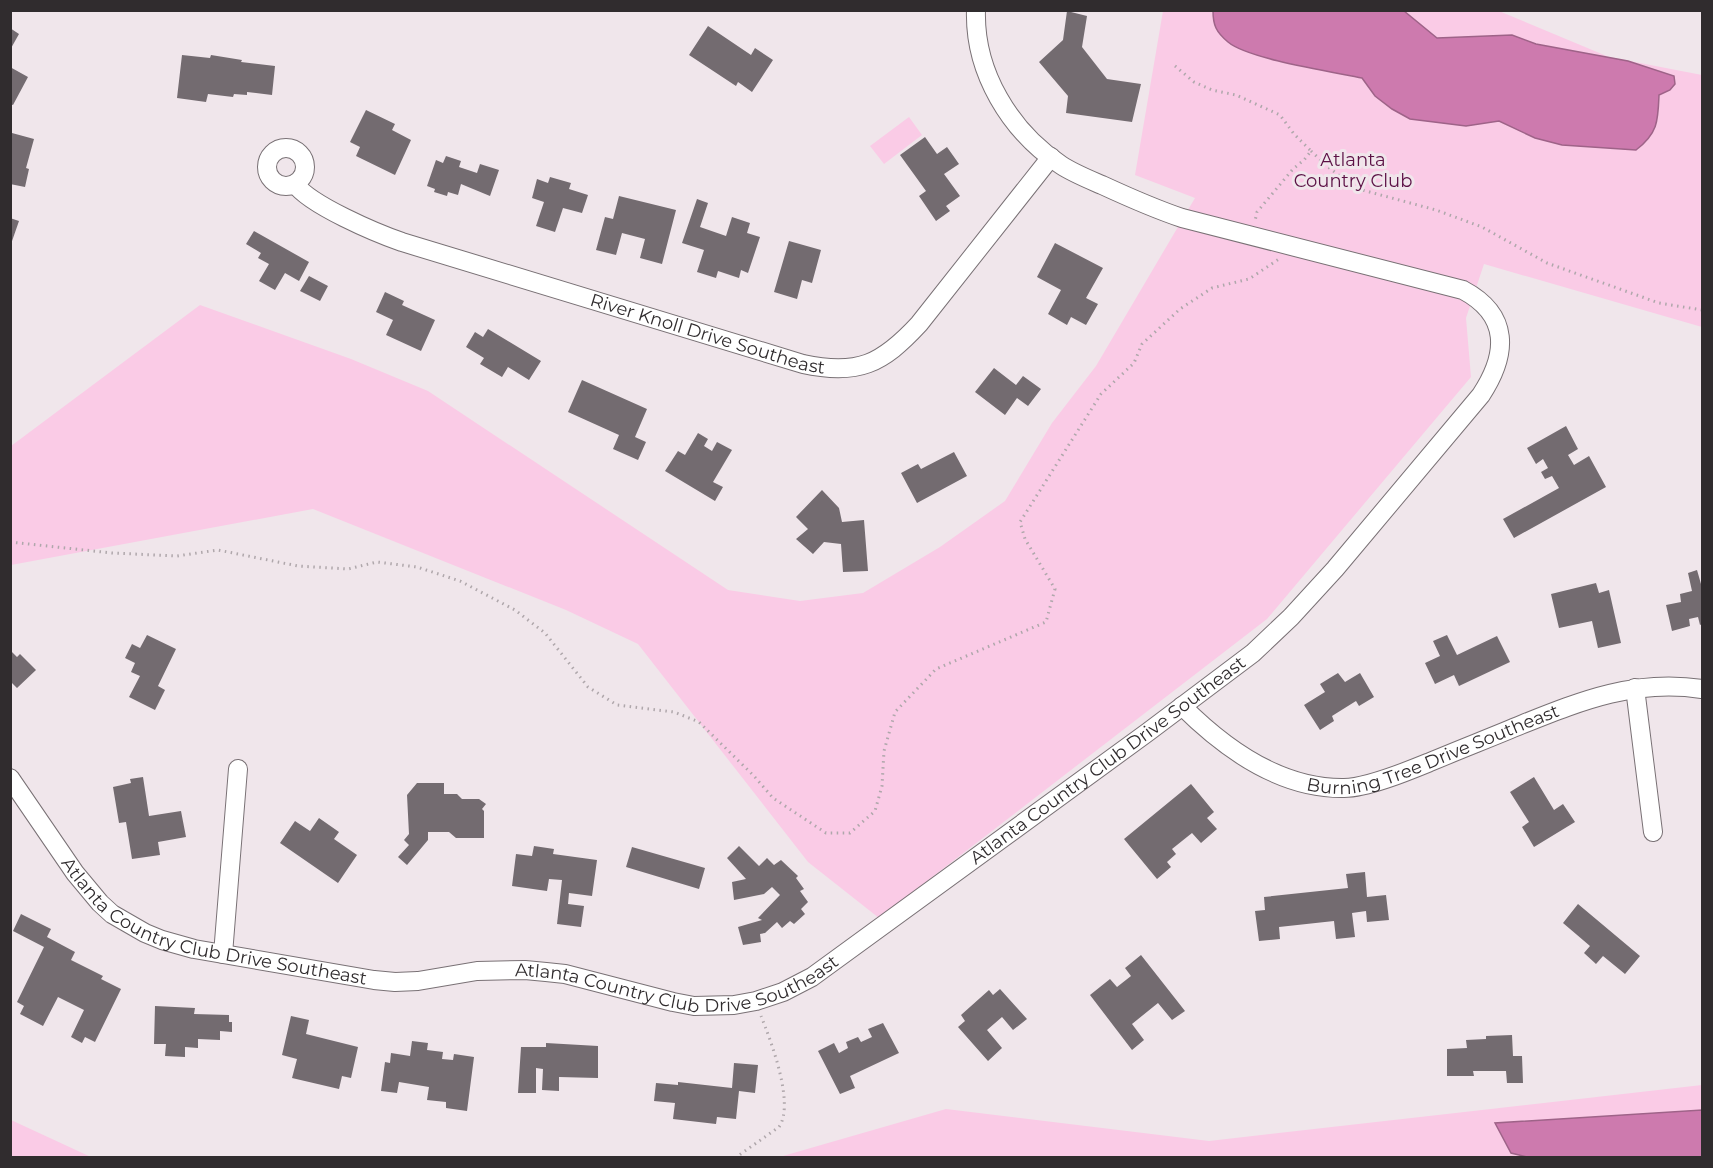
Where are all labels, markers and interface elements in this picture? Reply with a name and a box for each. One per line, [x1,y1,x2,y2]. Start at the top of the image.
park label: Atlanta Country Club [1294,149,1412,192]
street label: River Knoll Drive Southeast [588,289,826,379]
street label: Atlanta Country Club Drive Southeast [966,652,1250,869]
street label: Burning Tree Drive Southeast [1305,700,1562,799]
street label: Atlanta Country Club Drive Southeast [57,853,369,990]
street label: Atlanta Country Club Drive Southeast [507,942,845,982]
text: Atlanta Country Club Drive Southeast [515,950,843,1018]

